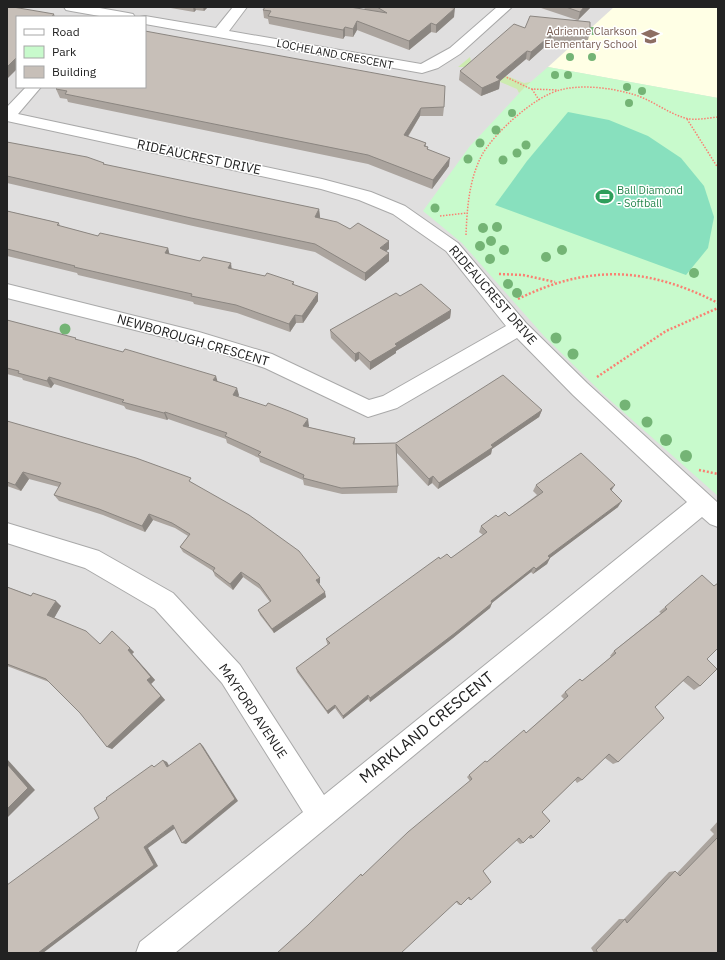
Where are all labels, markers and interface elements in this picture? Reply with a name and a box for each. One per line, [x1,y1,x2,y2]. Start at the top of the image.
legend [16,16,146,88]
text: Road [52,24,80,39]
place label: Adrienne Clarkson Elementary School [544,24,637,51]
school or university icon: Adrienne Clarkson Elementary School [640,27,660,47]
street label: LOCHELAND CRESCENT [275,36,395,72]
text: Park [52,44,77,59]
text: Building [52,64,97,79]
street label: RIDEAUCREST DRIVE [135,136,263,178]
place label: Ball Diamond - Softball [617,183,683,210]
sports icon: Ball Diamond - Softball [594,186,614,206]
street label: RIDEAUCREST DRIVE [445,242,541,348]
street label: NEWBOROUGH CRESCENT [115,310,272,370]
street label: MAYFORD AVENUE [215,660,291,762]
street label: MARKLAND CRESCENT [355,667,497,787]

